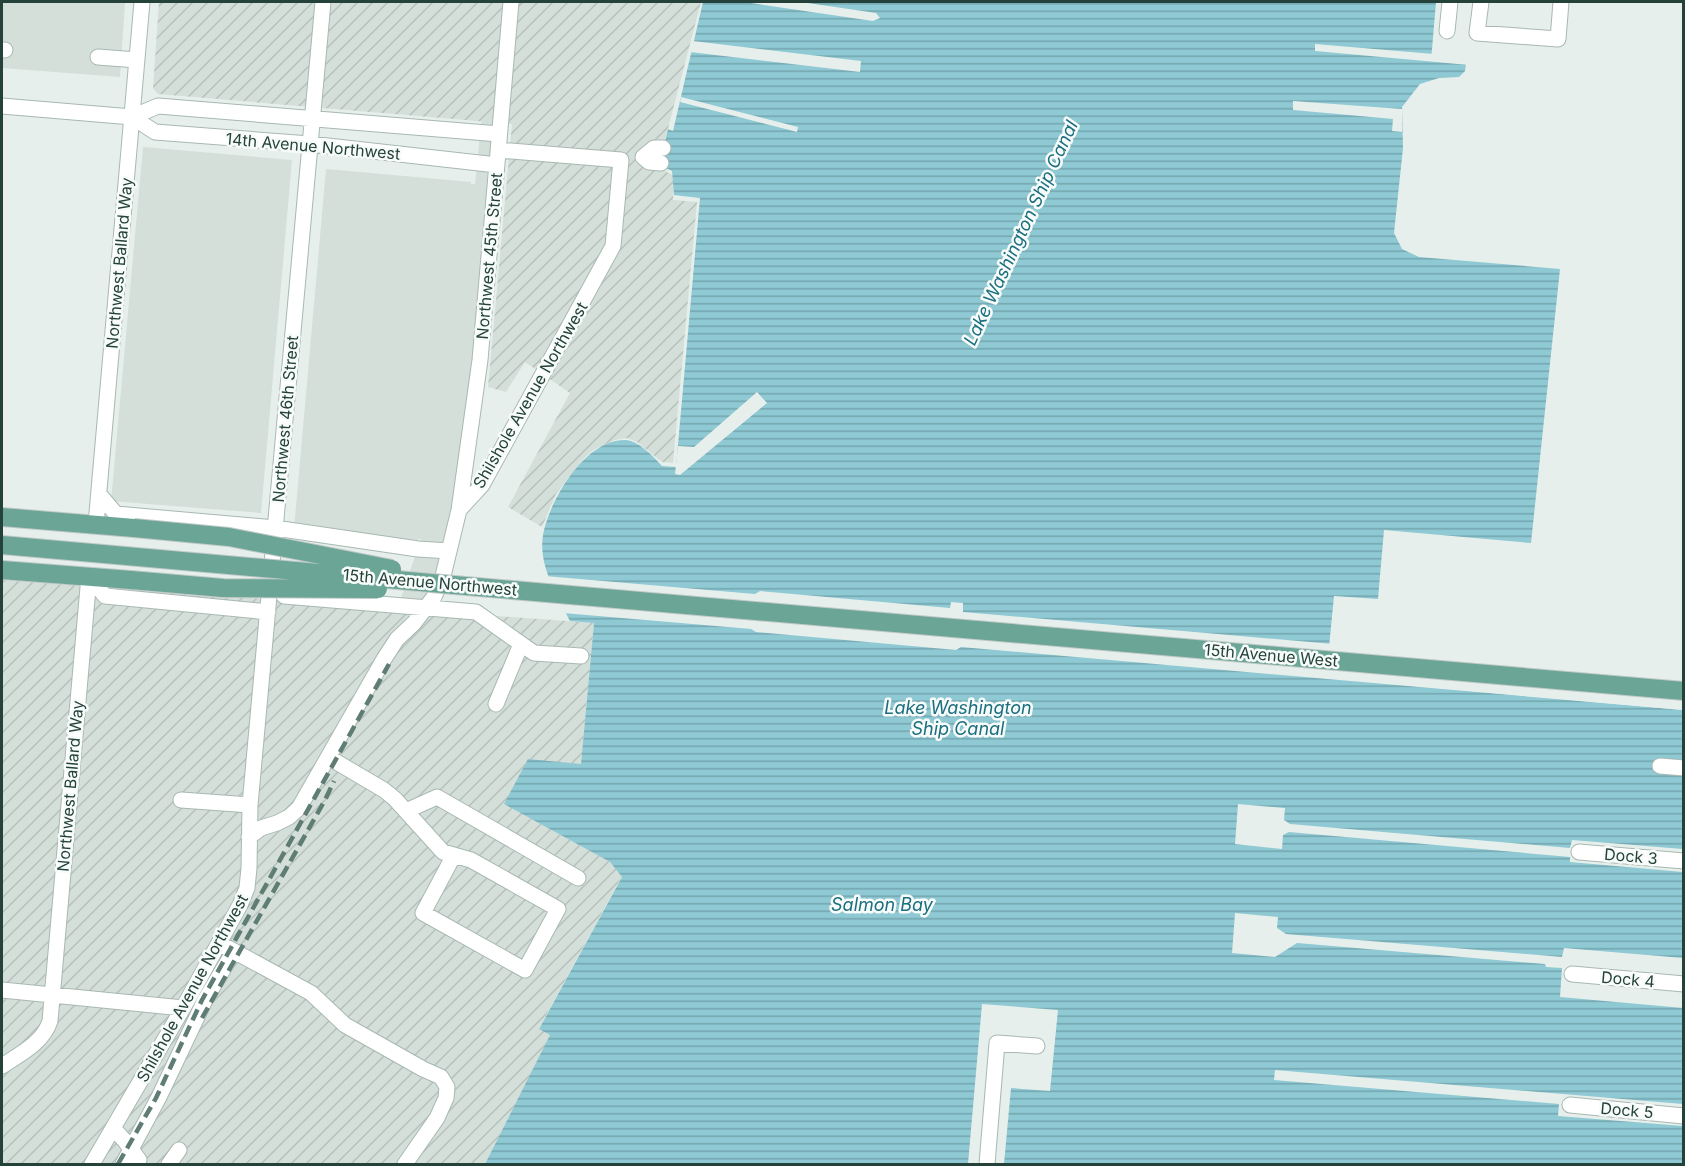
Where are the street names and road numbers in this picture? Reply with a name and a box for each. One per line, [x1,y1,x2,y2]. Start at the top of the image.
street label: 14th Avenue Northwest [225,128,401,164]
street label: Northwest 45th Street [472,172,506,340]
street label: Northwest Ballard Way [102,177,136,349]
street label: Shilshole Avenue Northwest [468,298,592,492]
street label: Northwest 46th Street [268,335,302,503]
street label: 15th Avenue Northwest [342,564,518,600]
street label: 15th Avenue West [1203,639,1339,671]
street label: Northwest Ballard Way [53,700,87,872]
street label: Dock 3 [1604,844,1658,868]
street label: Shilshole Avenue Northwest [132,891,252,1085]
street label: Dock 4 [1600,967,1656,991]
street label: Dock 5 [1600,1098,1654,1122]

